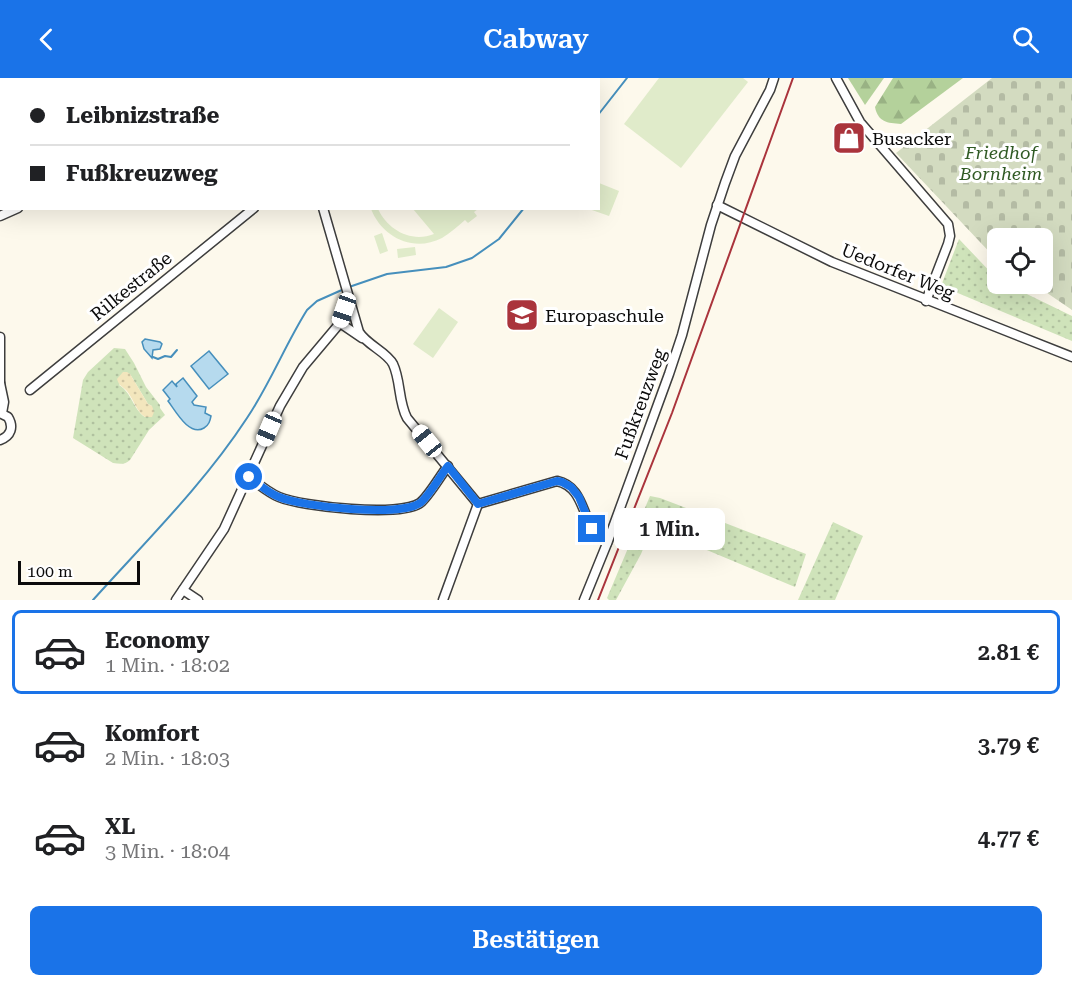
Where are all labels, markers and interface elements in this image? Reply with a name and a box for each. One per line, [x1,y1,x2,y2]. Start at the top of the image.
icon: back [30,23,63,56]
text: Cabway [483,23,589,55]
icon: search [1009,23,1042,56]
text: Leibnizstraße [66,103,219,128]
shop icon: Busacker [831,120,867,156]
place label: Busacker [872,128,951,149]
park label: Friedhof Bornheim [959,142,1043,184]
text: Fußkreuzweg [66,161,218,186]
map controls [987,228,1053,294]
button: locate [987,228,1053,294]
street label: Uedorfer Weg [838,239,958,304]
street label: Rilkestraße [86,247,176,325]
car [330,290,358,330]
school or university icon: Europaschule [504,297,540,333]
place label: Europaschule [545,305,664,326]
street label: Fußkreuzweg [610,345,670,462]
car [254,409,284,449]
car [409,421,445,461]
route start [235,463,262,490]
callout: 1 Min. [613,508,724,550]
route end [578,515,605,542]
text: 1 Min. [639,517,700,541]
scale bar [18,558,140,586]
text: 100 m [27,562,73,581]
icon: car [33,625,87,679]
text: Economy [105,628,209,653]
text: 2.81 € [978,640,1039,665]
text: 1 Min. · 18:02 [105,653,230,677]
icon: car [33,718,87,772]
text: Komfort [105,721,200,746]
text: 3.79 € [978,733,1039,758]
text: 2 Min. · 18:03 [105,746,230,770]
icon: car [33,811,87,865]
text: XL [105,814,135,839]
text: 4.77 € [978,826,1039,851]
text: 3 Min. · 18:04 [105,839,230,863]
button: Bestätigen [30,906,1042,975]

